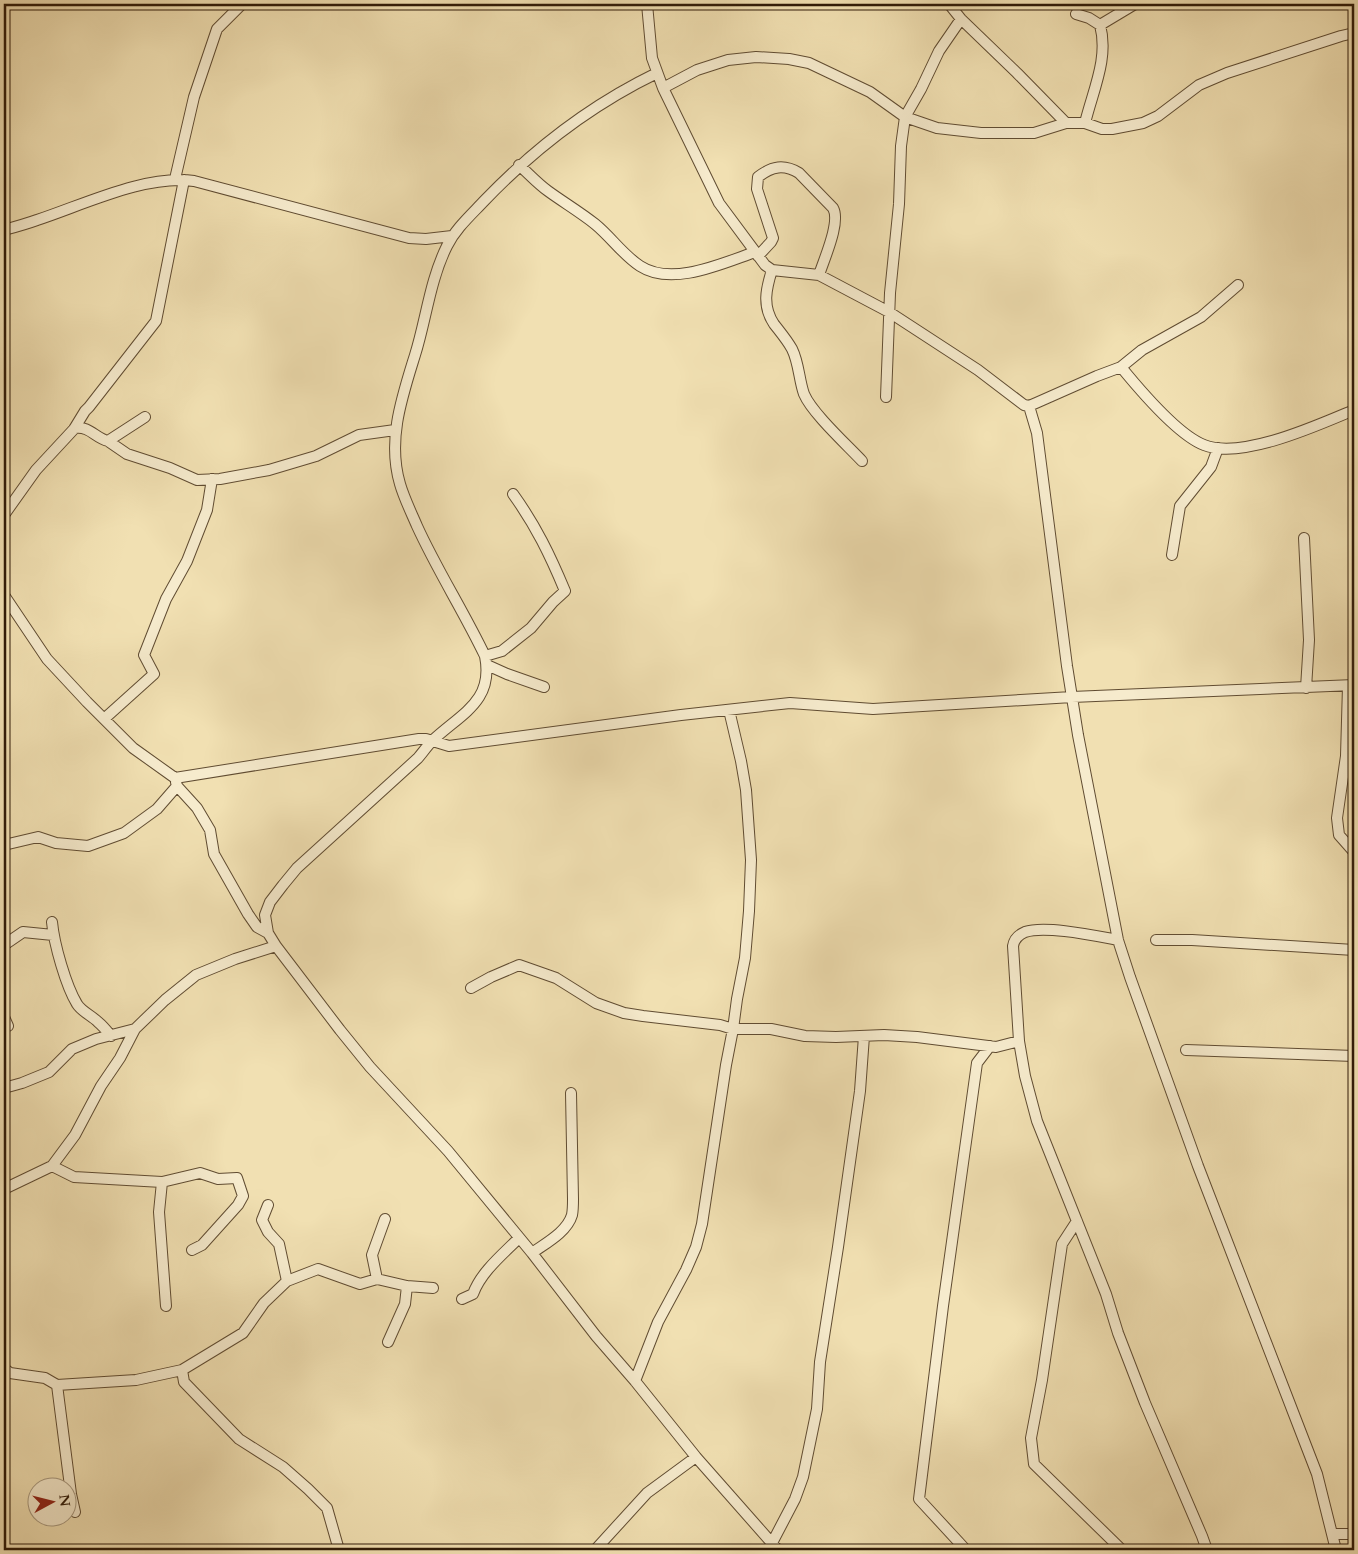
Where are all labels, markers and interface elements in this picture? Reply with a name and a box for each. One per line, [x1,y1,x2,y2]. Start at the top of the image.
north arrow [28,1476,78,1526]
text: N [54,1493,75,1508]

